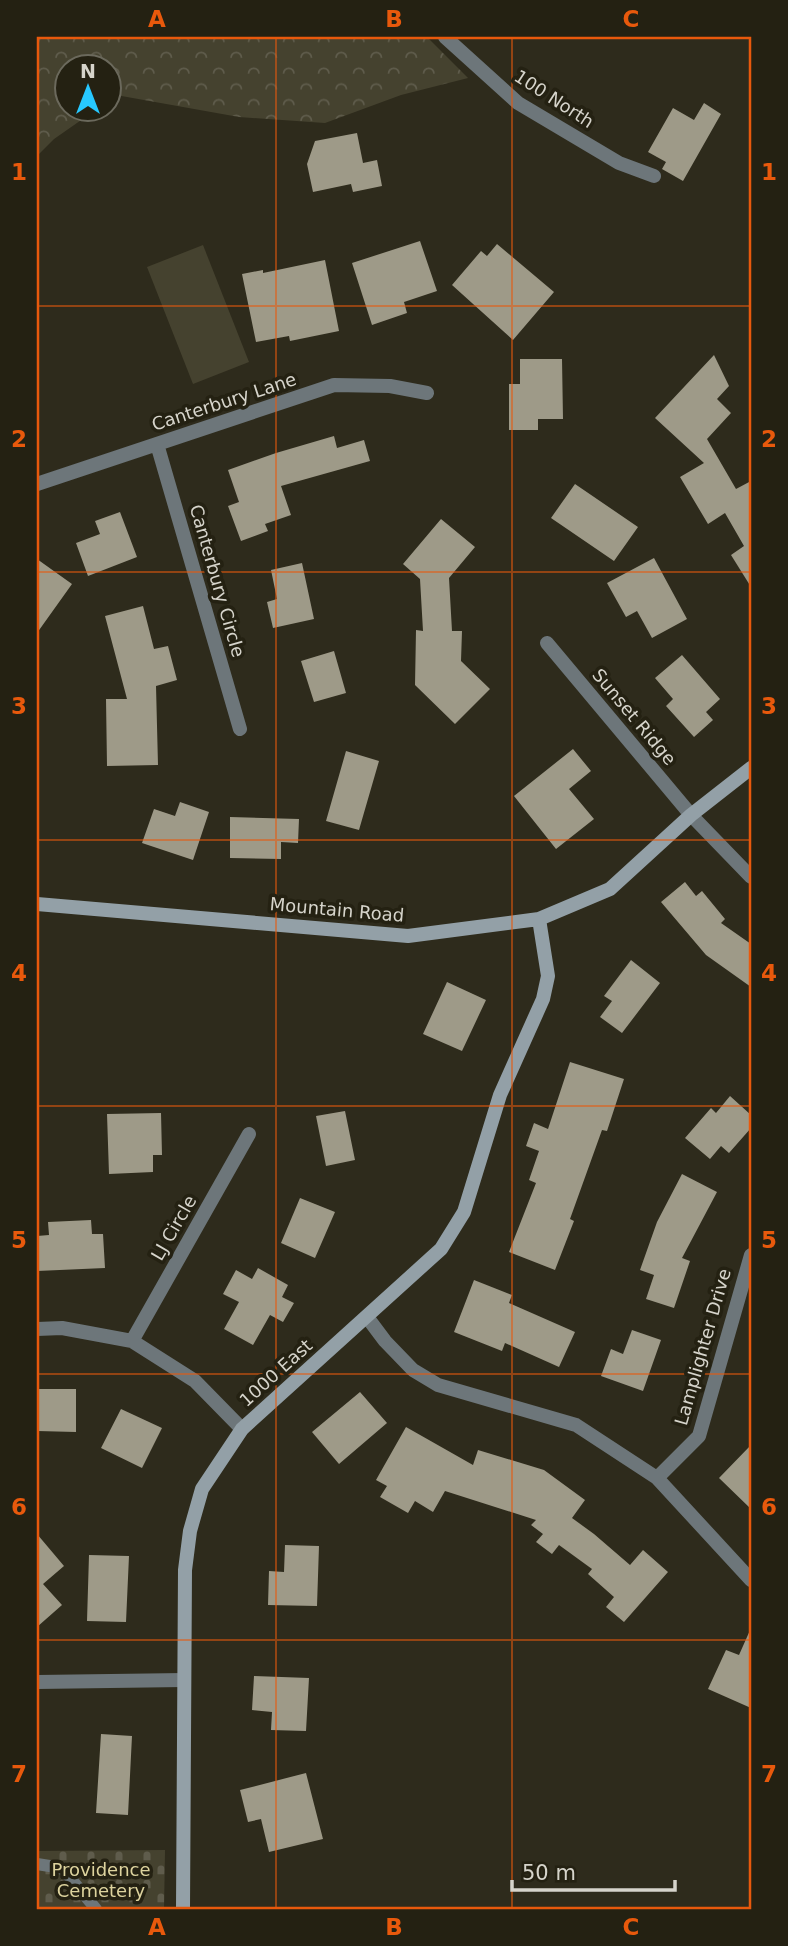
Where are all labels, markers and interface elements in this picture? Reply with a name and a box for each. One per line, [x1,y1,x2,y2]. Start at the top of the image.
text: A [148,6,166,32]
text: B [385,6,403,32]
text: C [623,6,639,32]
north arrow [52,52,122,122]
text: N [80,60,96,82]
street label: 100 North [511,65,598,132]
text: 1 [11,159,27,185]
text: 1 [761,159,777,185]
street label: Canterbury Lane [149,368,299,435]
text: 2 [11,426,27,452]
text: 2 [761,426,777,452]
street label: Canterbury Circle [186,502,249,660]
street label: Sunset Ridge [588,664,681,769]
text: 3 [11,693,27,719]
text: 3 [761,693,777,719]
street label: Mountain Road [269,893,405,926]
text: 4 [11,960,27,986]
text: 4 [761,960,777,986]
street label: LJ Circle [147,1191,201,1264]
text: 5 [11,1227,27,1253]
text: 5 [761,1227,777,1253]
street label: Lamplighter Drive [670,1266,735,1428]
street label: 1000 East [235,1335,316,1411]
text: 6 [11,1494,27,1520]
text: 6 [761,1494,777,1520]
text: 7 [11,1761,27,1787]
text: 7 [761,1761,777,1787]
scale bar [512,1848,674,1892]
park label: Providence Cemetery [51,1859,151,1901]
text: 50 m [522,1861,576,1885]
text: A [148,1914,166,1940]
text: B [385,1914,403,1940]
text: C [623,1914,639,1940]

